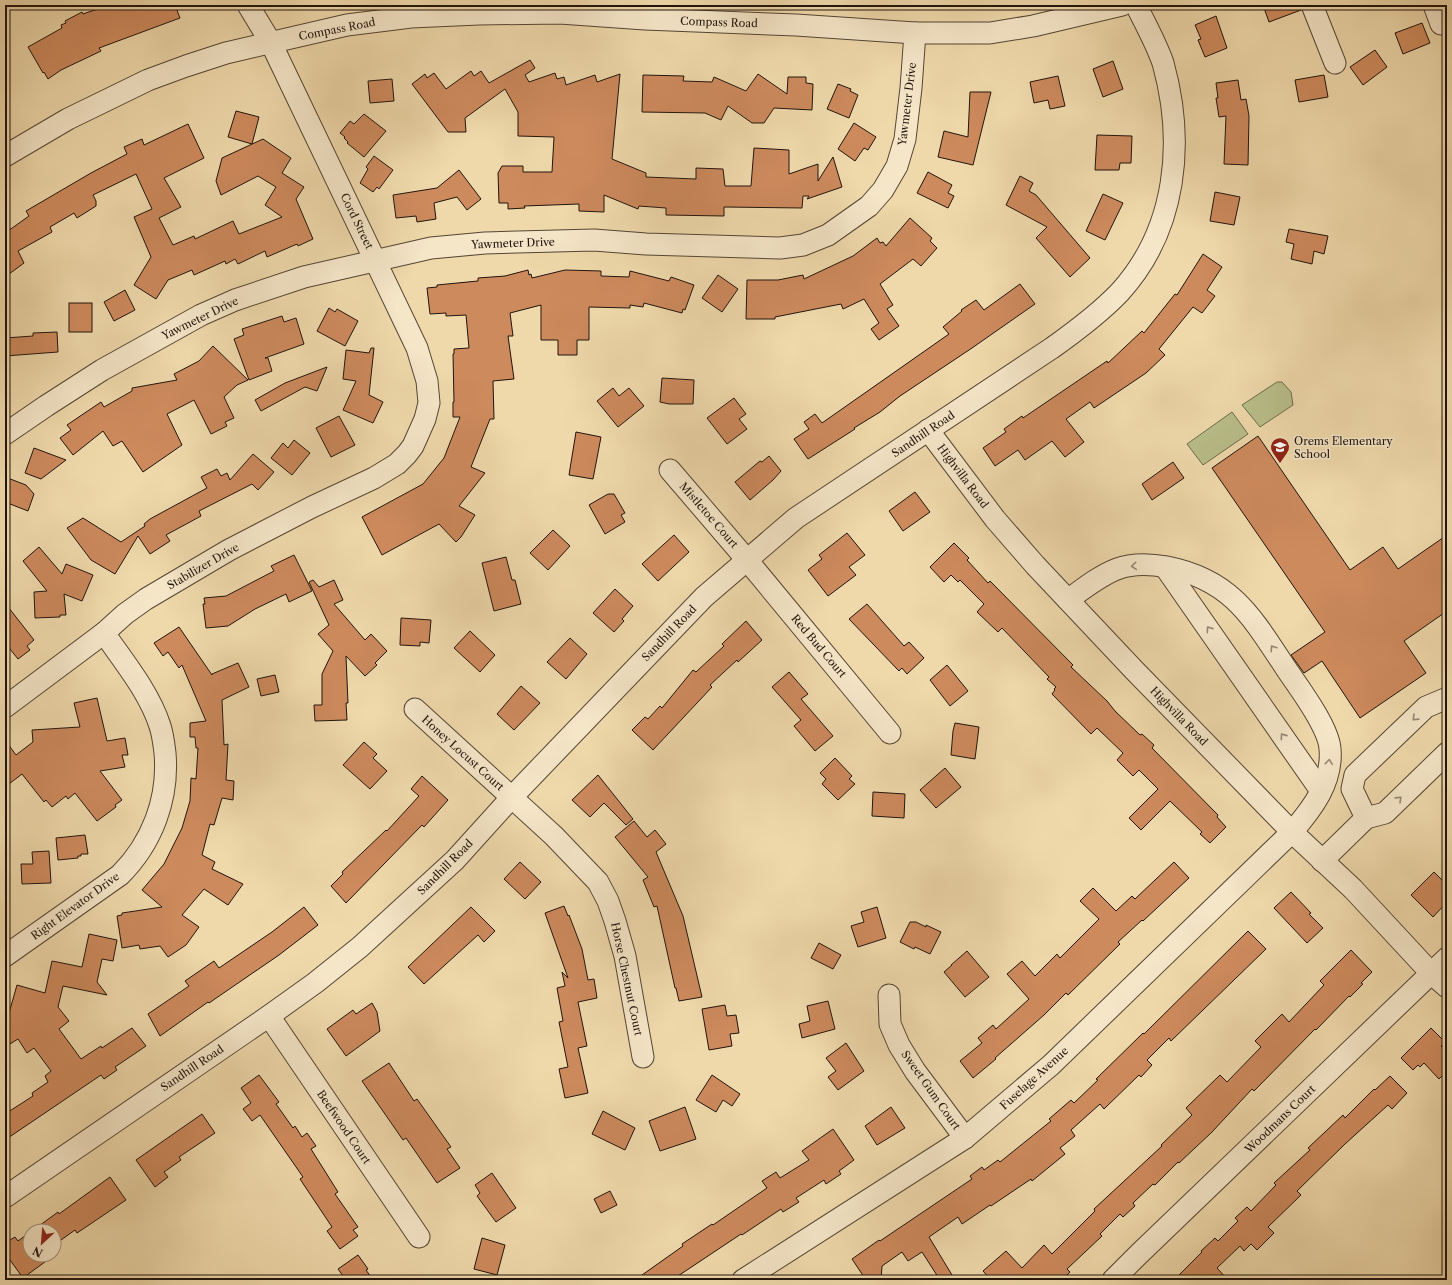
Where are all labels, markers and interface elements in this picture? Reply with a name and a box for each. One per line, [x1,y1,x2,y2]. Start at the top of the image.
street label: Compass Road [680,14,758,30]
street label: Compass Road [297,15,377,43]
street label: Yawmeter Drive [895,62,919,147]
street label: Cord Street [337,191,377,251]
street label: Yawmeter Drive [470,235,555,251]
street label: Yawmeter Drive [158,293,241,343]
street label: Sandhill Road [889,408,957,460]
place label: Orems Elementary School [1294,434,1393,461]
school or university icon: Orems Elementary School [1269,436,1291,464]
street label: Highvilla Road [934,441,992,511]
street label: Mistletoe Court [677,479,741,551]
street label: Stabilizer Drive [165,540,241,592]
one-way arrow [1131,561,1137,570]
street label: Sandhill Road [639,602,700,664]
street label: Red Bud Court [788,611,850,681]
one-way arrow [1206,626,1214,633]
one-way arrow [1271,646,1278,653]
street label: Highvilla Road [1147,684,1211,749]
street label: Honey Locust Court [419,712,507,794]
one-way arrow [1412,713,1420,721]
one-way arrow [1280,733,1288,740]
one-way arrow [1325,759,1334,765]
one-way arrow [1394,796,1402,804]
street label: Sandhill Road [414,836,476,898]
street label: Right Elevator Drive [28,869,122,943]
street label: Horse Chestnut Court [608,921,646,1037]
street label: Sandhill Road [158,1042,226,1094]
street label: Fuselage Avenue [997,1044,1071,1112]
street label: Sweet Gum Court [898,1048,964,1133]
street label: Woodmans Court [1241,1082,1318,1157]
street label: Beefwood Court [314,1087,374,1167]
north arrow [22,1223,62,1263]
text: N [30,1243,45,1260]

